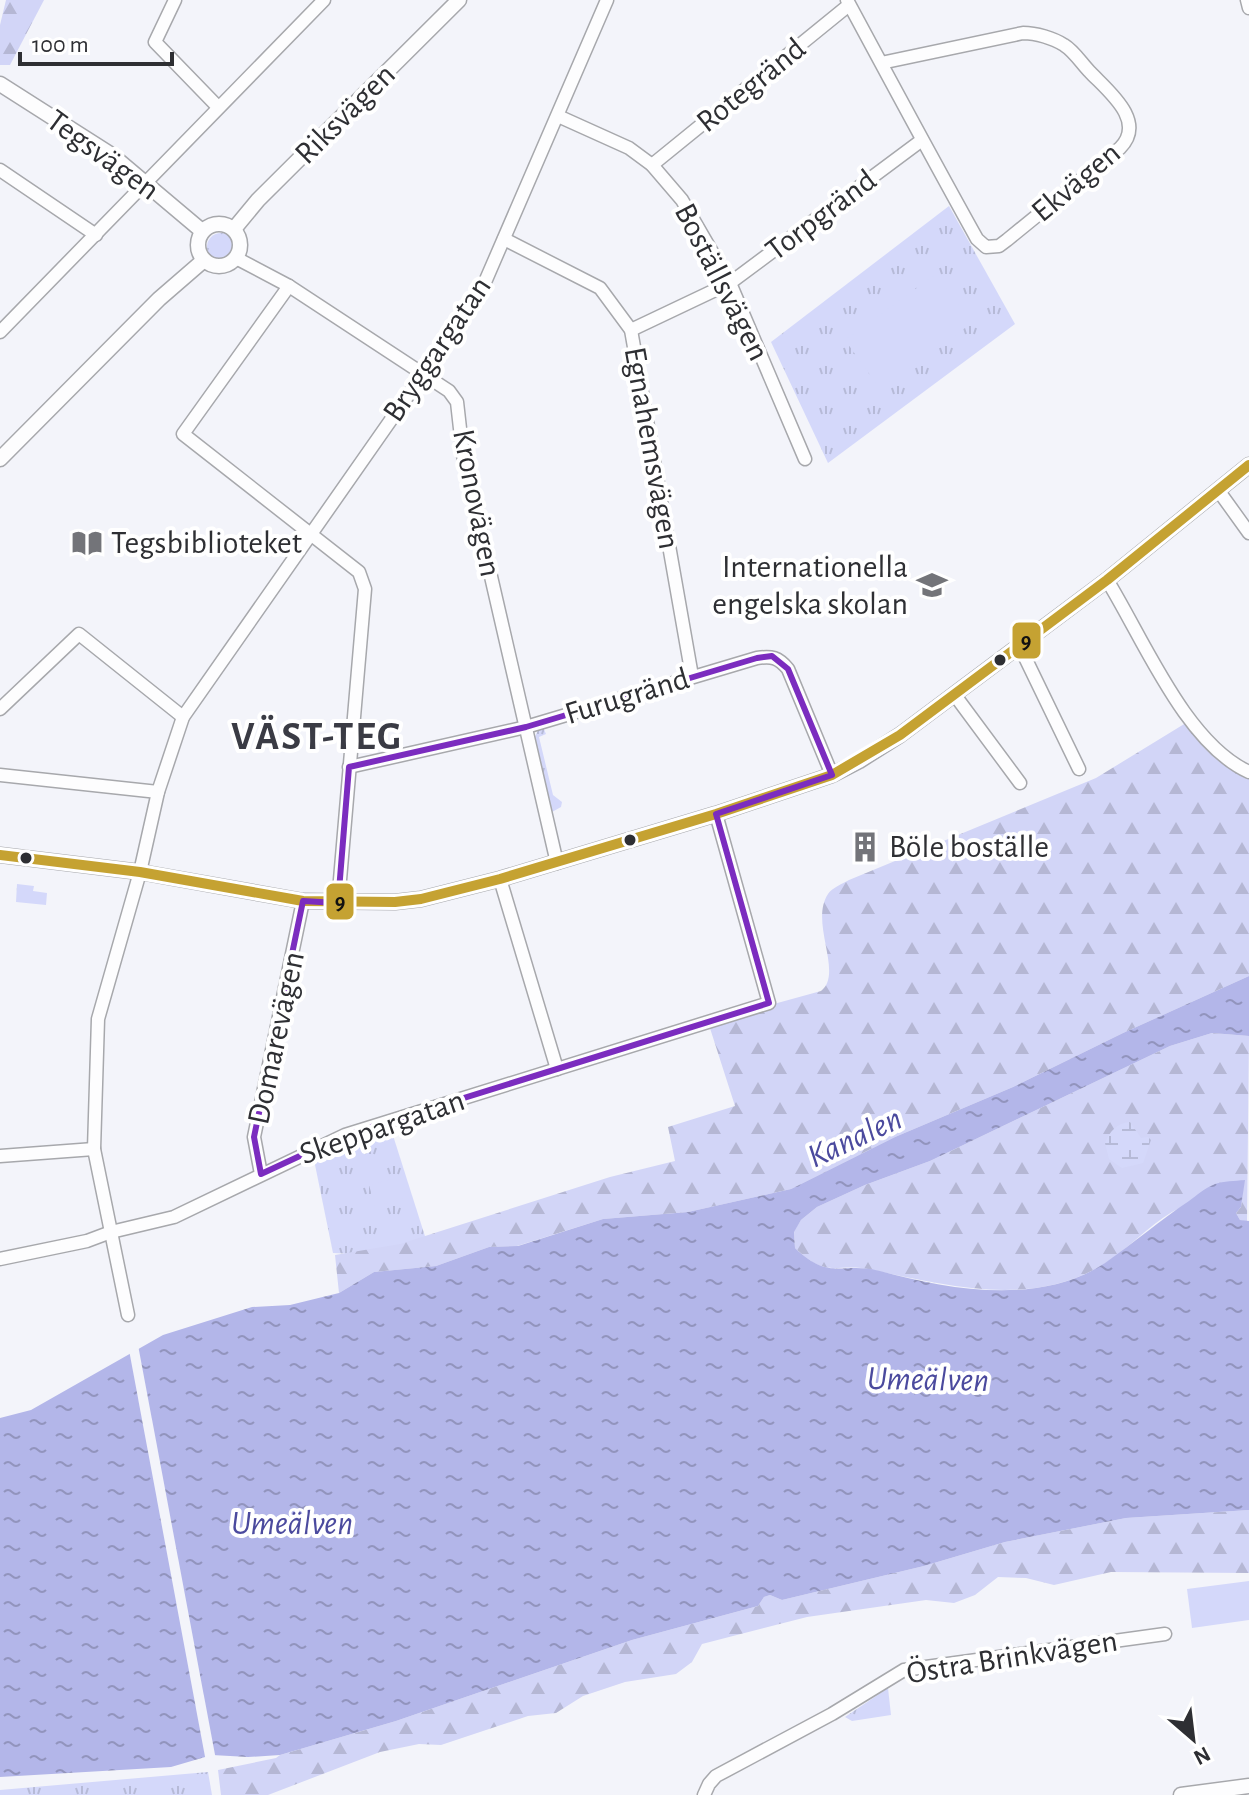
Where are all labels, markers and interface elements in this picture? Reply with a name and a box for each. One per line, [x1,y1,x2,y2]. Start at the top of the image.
scale bar [20,16,172,66]
street label: Rotegränd [691,32,811,138]
text: 100 m [32,33,89,57]
street label: Riksvägen [289,58,401,170]
street label: Tegsvägen [41,104,165,206]
street label: Ekvägen [1026,136,1126,228]
street label: Torpgränd [760,163,882,267]
street label: Boställsvägen [669,198,775,366]
street label: Bryggargatan [377,271,497,427]
street label: Egnahemsvägen [618,345,686,551]
street label: Kronovägen [447,427,507,579]
library icon: Tegsbiblioteket [70,526,104,560]
place label: Tegsbiblioteket [111,527,302,559]
place label: Internationella engelska skolan [712,551,908,620]
school or university icon: Internationella engelska skolan [915,568,949,602]
line badge: 9 [1011,621,1042,660]
text: 9 [1021,630,1031,652]
unlabelled marker [992,652,1008,668]
street label: Furugränd [561,662,693,730]
district label: VÄST-TEG [231,714,403,757]
building icon: Böle boställe [848,830,882,864]
place label: Böle boställe [889,831,1049,863]
unlabelled marker [622,832,638,848]
unlabelled marker [18,850,34,866]
line badge: 9 [325,882,355,921]
text: 9 [335,891,345,913]
street label: Domarevägen [242,949,310,1127]
street label: Skeppargatan [295,1084,469,1170]
water label: Kanalen [803,1102,907,1174]
water label: Umeälven [867,1362,989,1398]
water label: Umeälven [231,1507,353,1541]
street label: Östra Brinkvägen [904,1624,1120,1689]
north arrow [1153,1699,1233,1779]
text: N [1190,1742,1214,1769]

